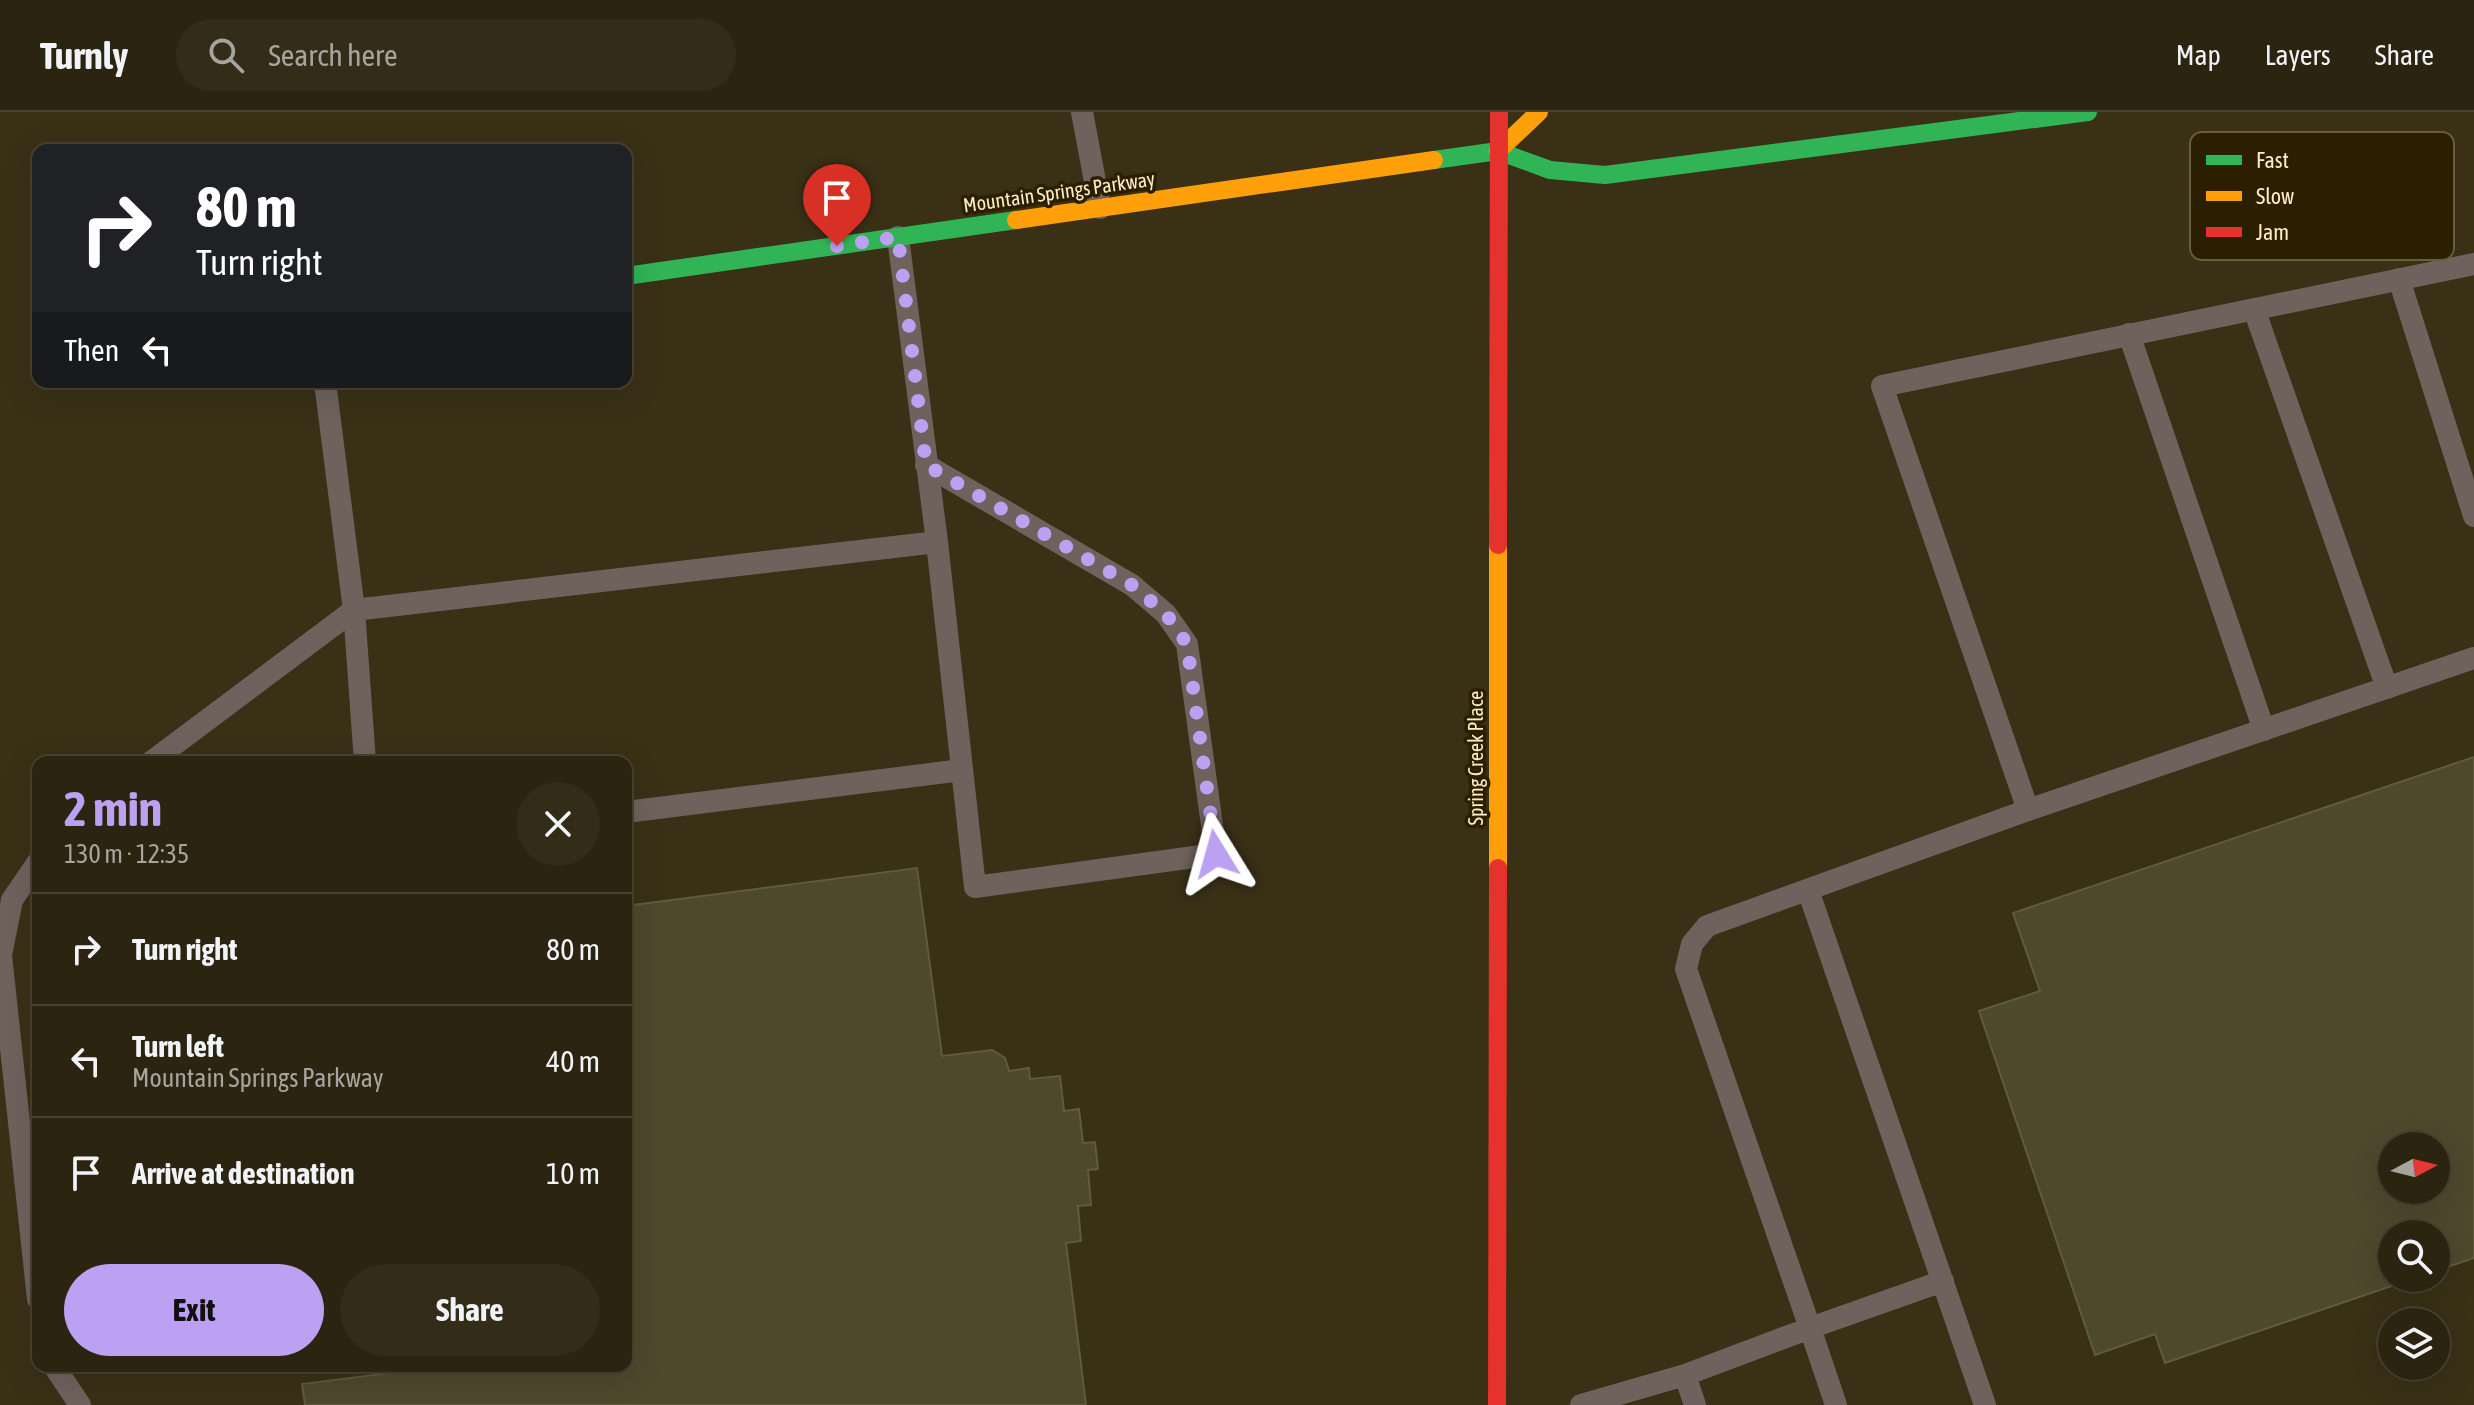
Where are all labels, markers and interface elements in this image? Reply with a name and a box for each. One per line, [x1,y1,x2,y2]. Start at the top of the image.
search box [176,19,736,91]
icon: search [204,33,248,77]
text: Turnly [40,34,128,77]
text: Search here [268,38,398,72]
text: Map [2176,39,2221,71]
text: Layers [2265,39,2331,71]
text: Share [2375,39,2434,71]
legend [2190,132,2454,260]
text: Fast [2256,147,2289,173]
pin [803,164,871,246]
street label: Mountain Springs Parkway [962,167,1156,216]
text: 80 m [196,175,297,239]
icon: right [64,176,168,280]
icon: arrive [815,176,859,220]
text: Slow [2256,183,2294,209]
text: Jam [2256,219,2289,245]
text: Turn right [196,241,323,283]
icon: left [135,328,179,372]
text: Then [64,333,119,367]
street label: Spring Creek Place [1464,691,1487,825]
text: 2 min [64,781,162,836]
button: close [516,782,600,866]
position arrow [1174,812,1258,896]
text: 130 m · 12:35 [64,839,189,869]
icon: right [64,927,108,971]
text: Turn right [132,932,238,966]
text: 80 m [546,932,600,966]
text: Turn left [132,1029,224,1063]
icon: left [64,1039,108,1083]
text: 40 m [546,1044,600,1078]
text: Mountain Springs Parkway [132,1063,383,1093]
north arrow [2378,1132,2450,1204]
map controls [2378,1132,2450,1380]
icon: arrive [64,1151,108,1195]
text: Arrive at destination [132,1156,354,1190]
text: 10 m [546,1156,600,1190]
button: search [2378,1220,2450,1292]
button: Exit [64,1264,324,1356]
button: Share [340,1264,600,1356]
button: layers [2378,1308,2450,1380]

